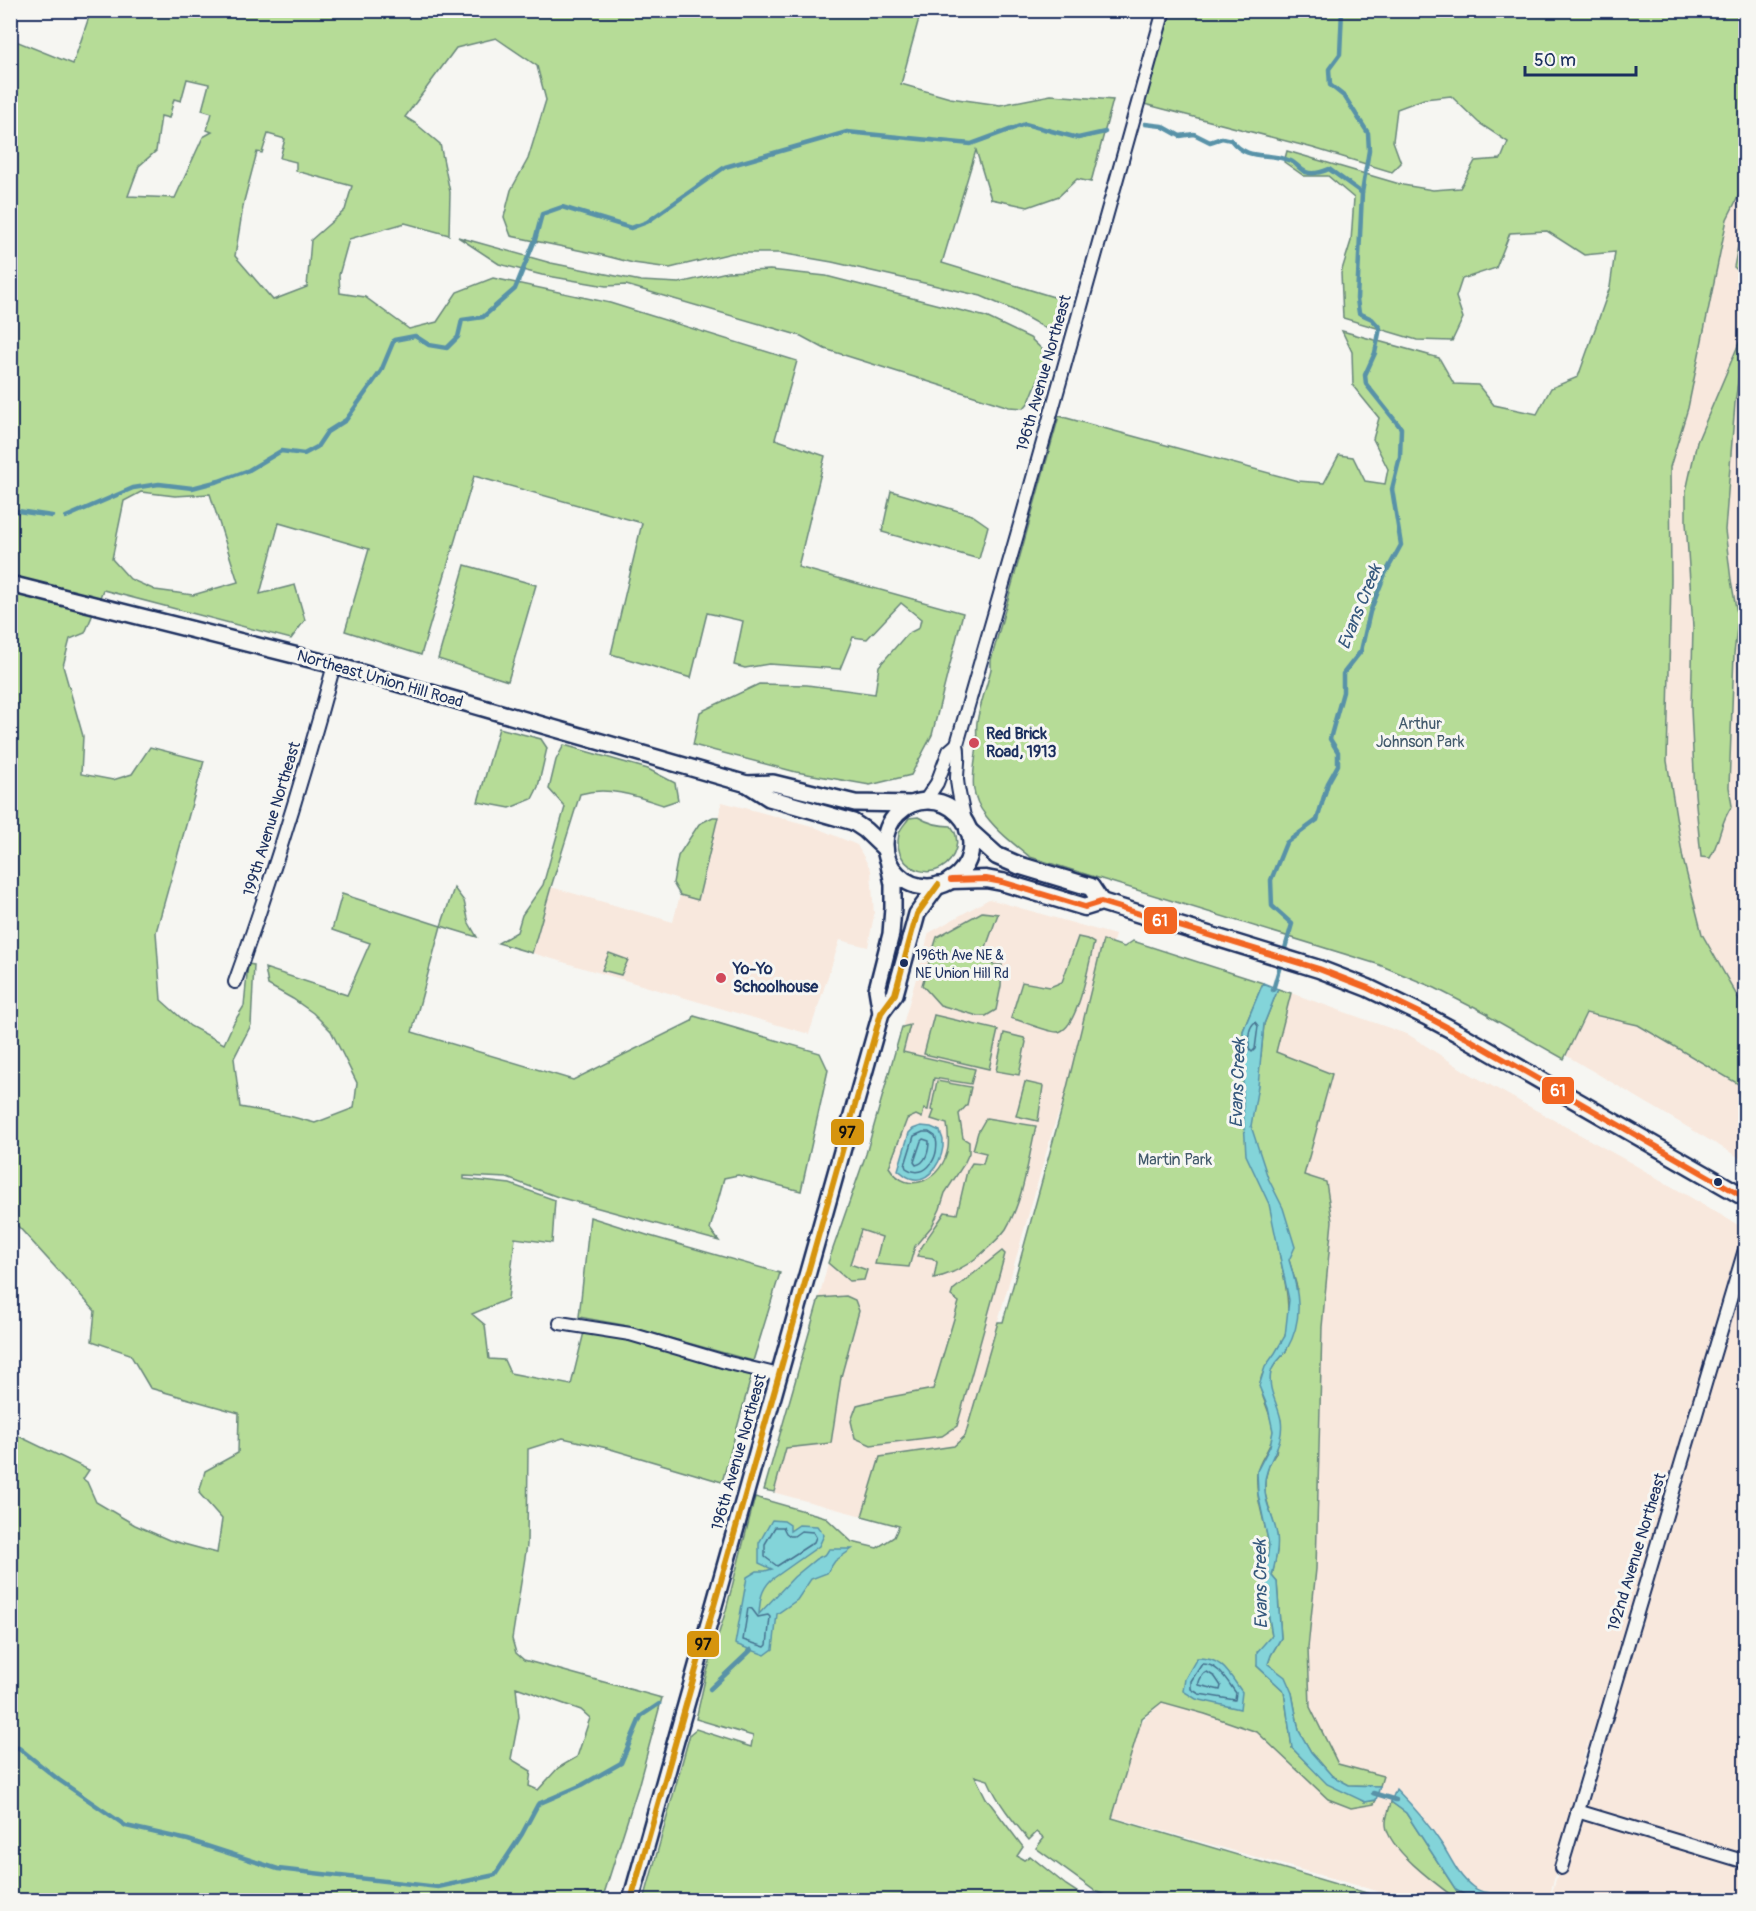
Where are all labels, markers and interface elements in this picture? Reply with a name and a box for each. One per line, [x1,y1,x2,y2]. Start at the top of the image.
scale bar [1525,39,1636,77]
text: 50 m [1534,49,1576,72]
street label: 196th Avenue Northeast [1012,292,1076,454]
water label: Evans Creek [1333,560,1388,653]
street label: Northeast Union Hill Road [295,646,465,712]
park label: Arthur Johnson Park [1376,714,1465,752]
place label: Red Brick Road, 1913 [986,724,1056,762]
marker: Red Brick Road, 1913 [967,736,981,750]
street label: 199th Avenue Northeast [239,739,305,899]
line badge: 61 [1143,906,1178,935]
text: 61 [1152,911,1168,931]
place label: 196th Ave NE & NE Union Hill Rd [915,947,1009,982]
marker: 196th Ave NE & NE Union Hill Rd [898,957,910,969]
place label: Yo-Yo Schoolhouse [732,959,819,997]
marker: Yo-Yo Schoolhouse [714,971,728,985]
water label: Evans Creek [1225,1036,1251,1128]
line badge: 61 [1541,1076,1575,1105]
text: 61 [1550,1081,1566,1101]
line badge: 97 [830,1118,865,1146]
text: 97 [839,1123,856,1143]
park label: Martin Park [1138,1150,1213,1170]
unlabelled marker [1712,1176,1724,1188]
street label: 196th Avenue Northeast [707,1371,771,1533]
street label: 192nd Avenue Northeast [1603,1470,1671,1634]
water label: Evans Creek [1249,1538,1273,1629]
line badge: 97 [686,1630,720,1658]
text: 97 [695,1635,712,1655]

